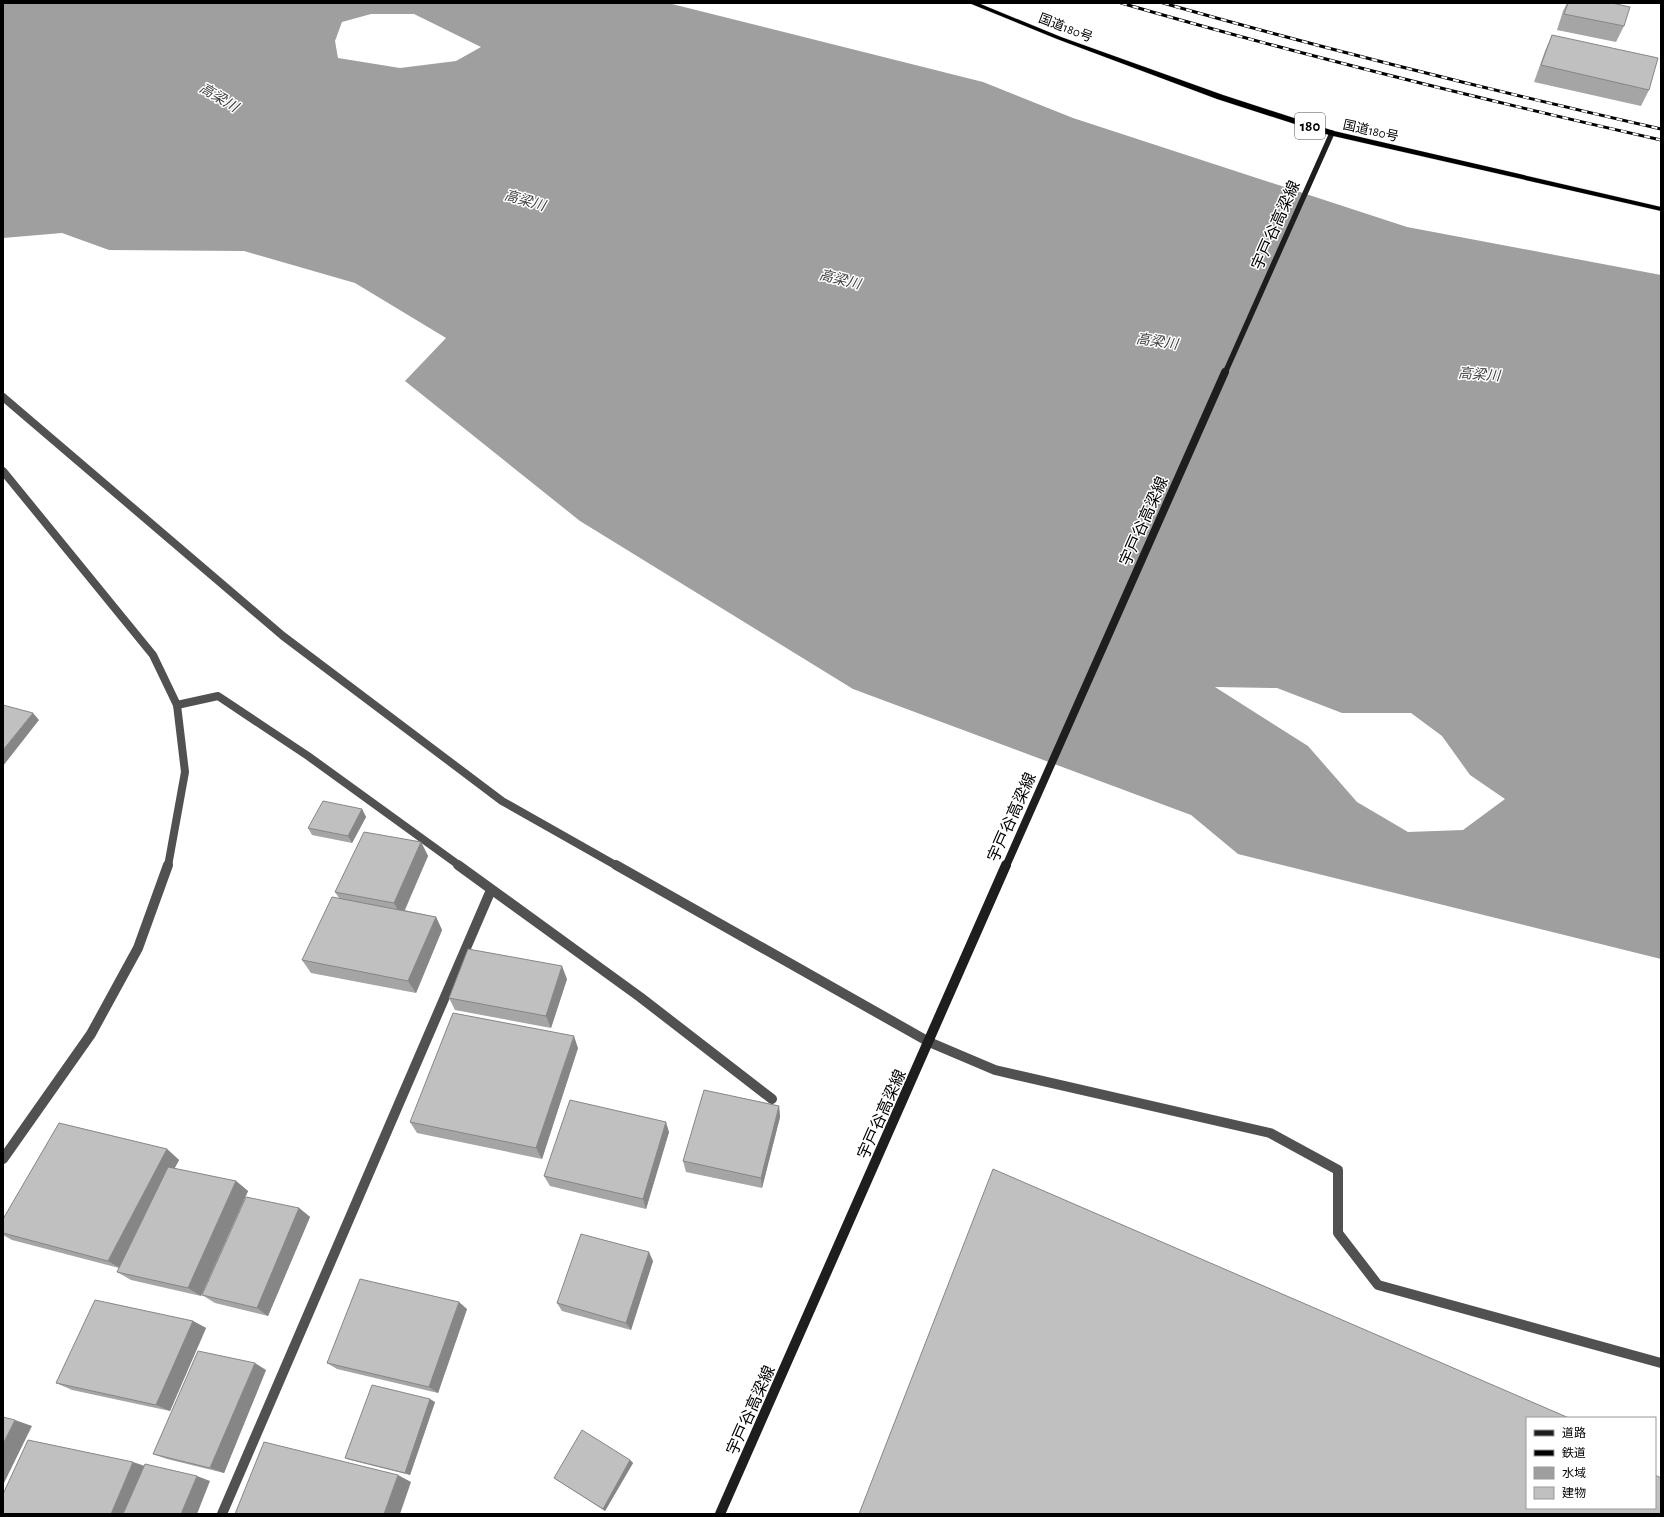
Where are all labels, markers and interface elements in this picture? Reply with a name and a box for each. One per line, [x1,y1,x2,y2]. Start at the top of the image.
street label: 国道180号 [1037,11,1095,45]
water label: 高梁川 [197,80,242,116]
road number: 180 [1295,113,1325,139]
street label: 国道180号 [1342,118,1400,144]
street label: 宇戸谷高梁線 [1248,178,1303,273]
water label: 高梁川 [503,187,549,214]
water label: 高梁川 [818,267,864,292]
water label: 高梁川 [1135,331,1181,352]
water label: 高梁川 [1457,366,1502,384]
street label: 宇戸谷高梁線 [1116,474,1171,569]
street label: 宇戸谷高梁線 [984,770,1039,865]
street label: 宇戸谷高梁線 [854,1067,909,1162]
street label: 宇戸谷高梁線 [723,1363,778,1458]
legend [1526,1417,1656,1509]
text: 道路 [1562,1426,1586,1439]
text: 鉄道 [1562,1446,1586,1459]
text: 水域 [1562,1467,1586,1479]
text: 建物 [1562,1486,1586,1499]

